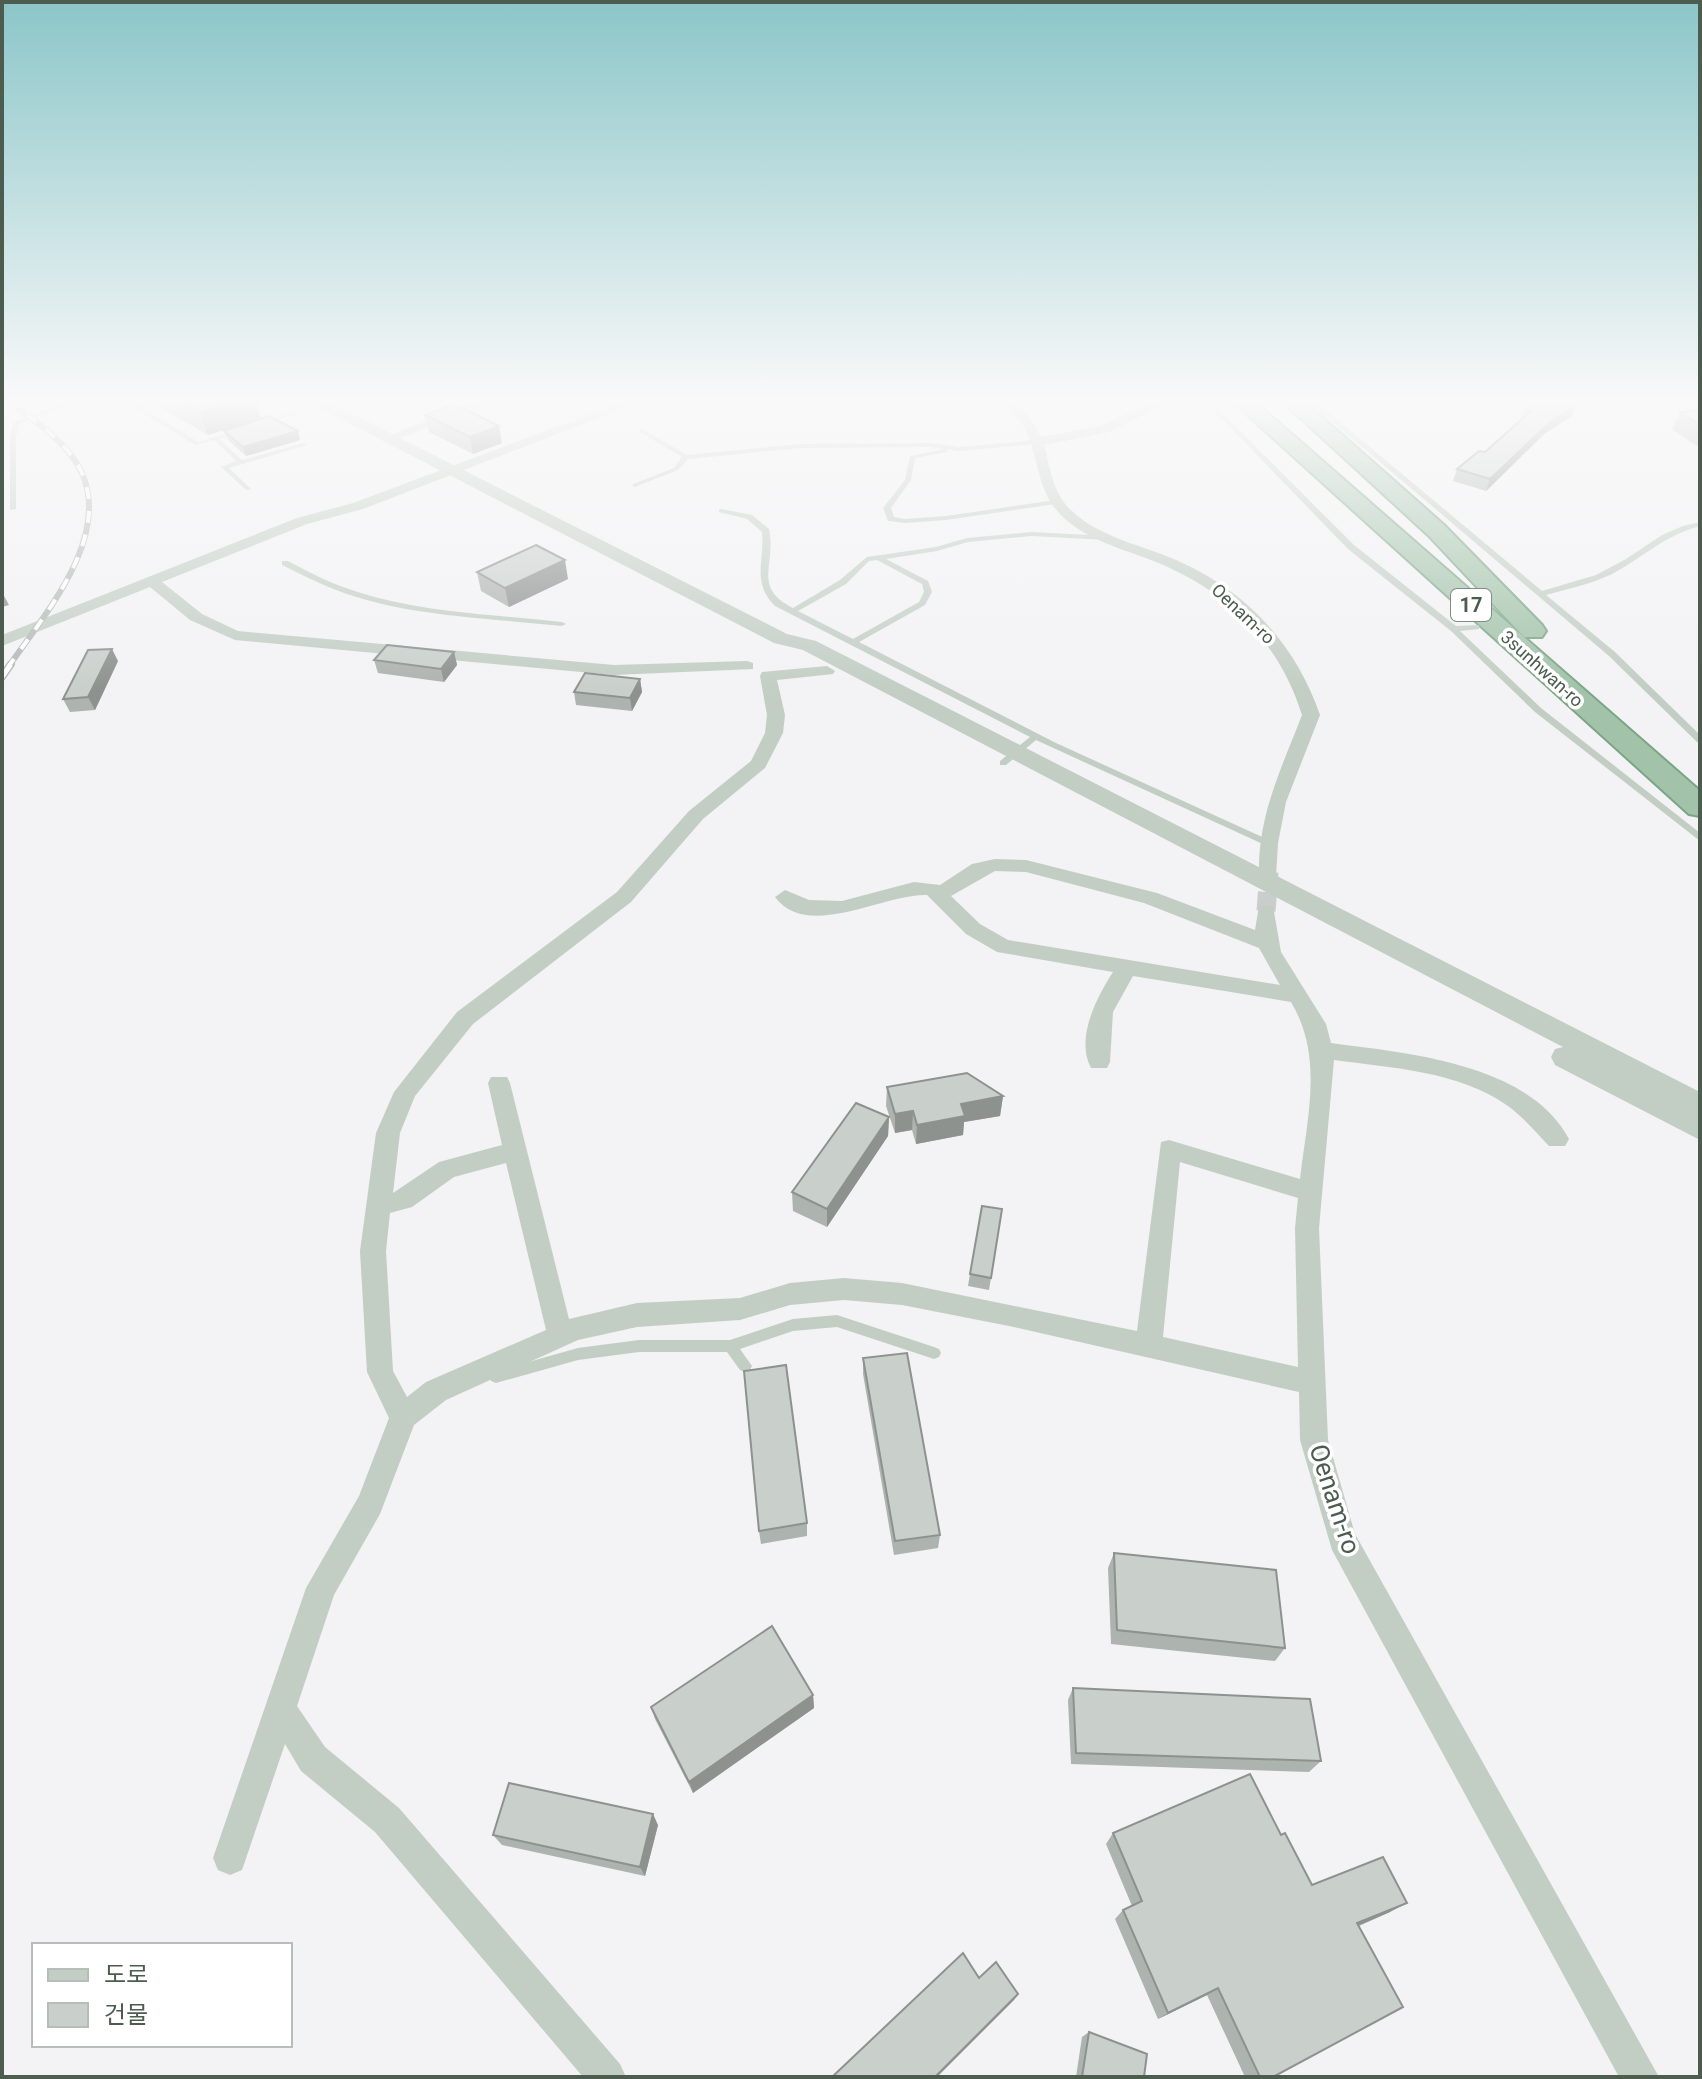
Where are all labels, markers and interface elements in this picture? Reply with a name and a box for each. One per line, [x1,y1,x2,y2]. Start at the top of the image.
street label: Oenam-ro [1207,579,1279,648]
road number: 17 [1451,589,1491,621]
street label: 3sunhwan-ro [1497,626,1588,711]
street label: Oenam-ro [1303,1440,1367,1558]
legend [32,1943,292,2047]
text: 도로 [104,1961,148,1989]
text: 건물 [104,2001,148,2029]

